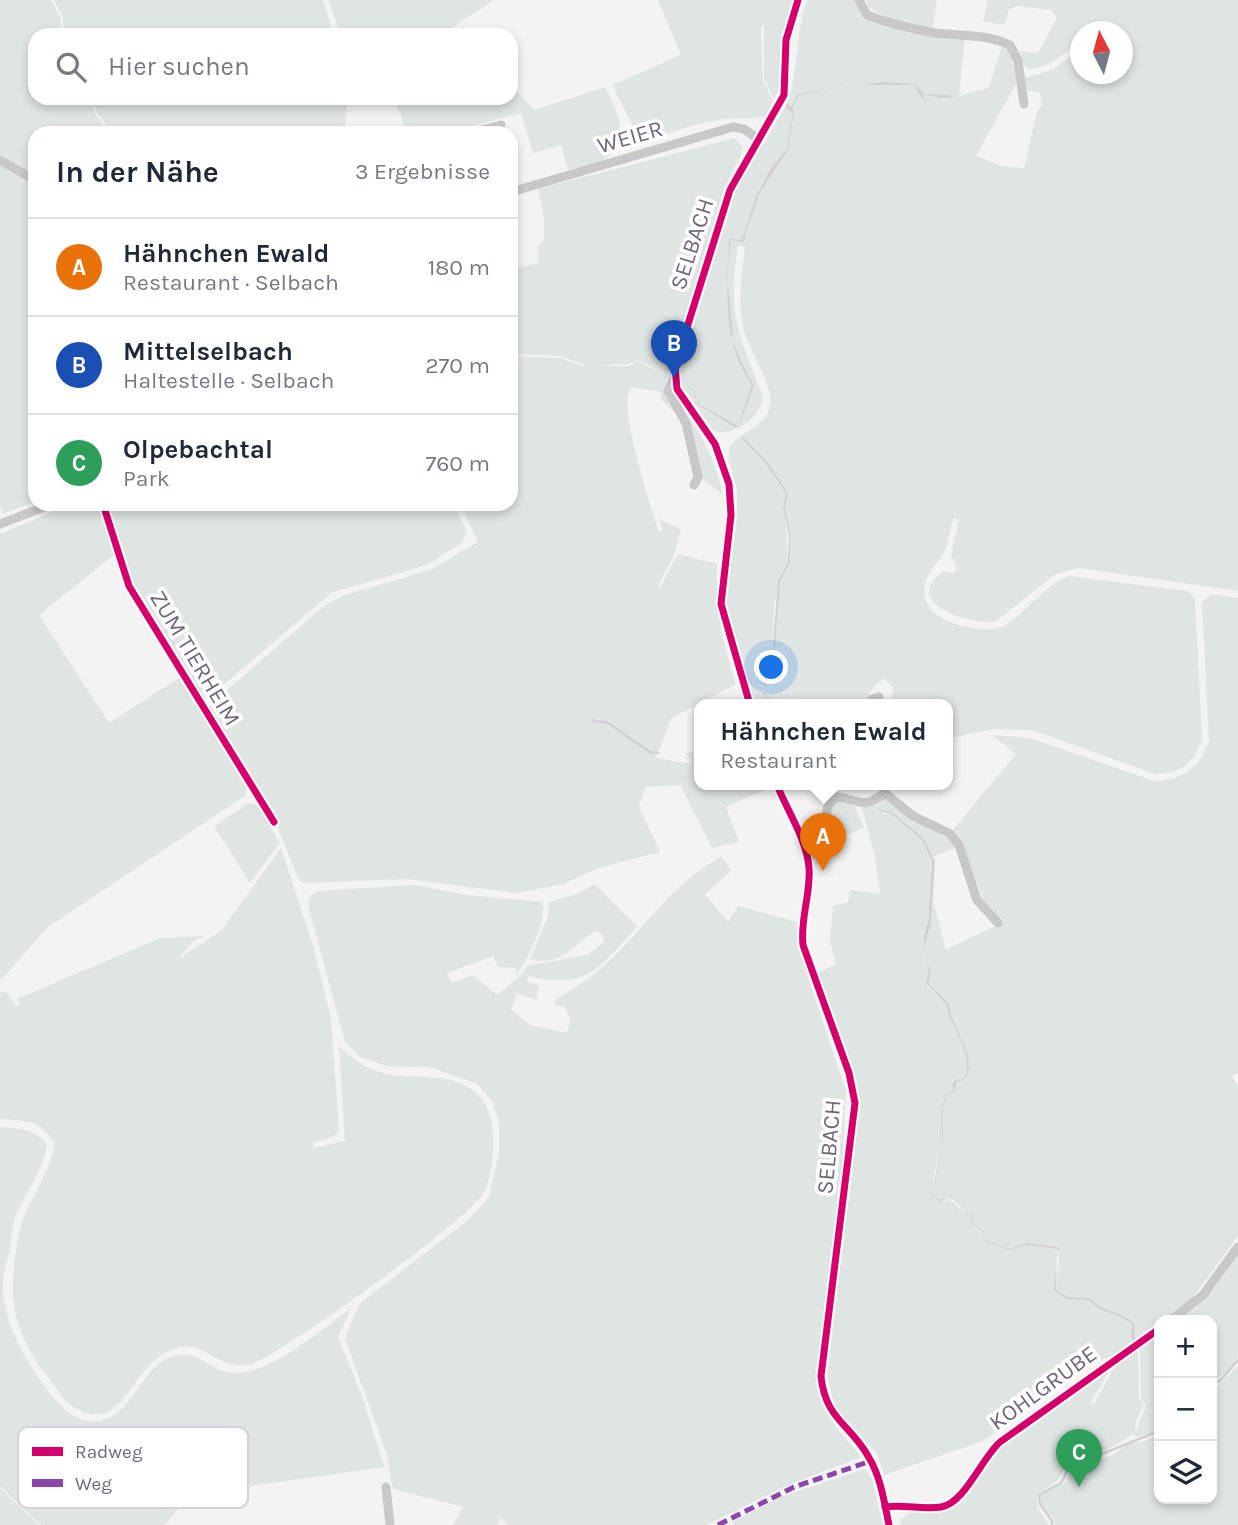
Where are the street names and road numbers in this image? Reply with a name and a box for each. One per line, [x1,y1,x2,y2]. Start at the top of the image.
street label: WEIER [594,115,666,159]
street label: SELBACH [665,195,719,293]
street label: ZUM TIERHEIM [144,586,246,730]
street label: SELBACH [811,1099,847,1195]
street label: KOHLGRUBE [984,1340,1102,1436]

